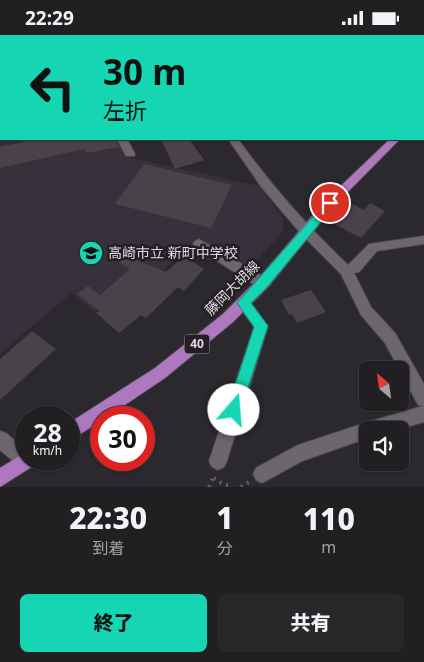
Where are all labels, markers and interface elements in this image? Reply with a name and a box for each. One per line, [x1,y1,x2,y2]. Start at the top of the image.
text: 22:29 [25,5,74,31]
text: 30 m [103,48,186,95]
icon: left [20,55,85,120]
text: 左折 [103,95,147,125]
pin [309,182,351,224]
icon: arrive [316,189,344,217]
school or university icon: 高崎市立 新町中学校 [78,240,104,266]
place label: 高崎市立 新町中学校 [108,243,238,262]
street label: 藤岡大胡線 [200,256,263,319]
road number: 40 [184,335,210,353]
north arrow [359,361,409,411]
map controls [359,361,409,471]
position arrow [207,383,259,435]
speed limit sign: 30 [90,406,155,471]
text: 28 [33,415,62,449]
button: sound [359,421,409,471]
text: km/h [33,442,62,459]
text: 22:30 [69,497,147,538]
text: 1 [216,497,234,538]
text: 110 [303,498,355,539]
text: m [321,536,336,558]
text: 到着 [92,537,124,559]
text: 分 [217,537,233,559]
button: 終了 [20,594,207,652]
button: 共有 [217,594,404,652]

